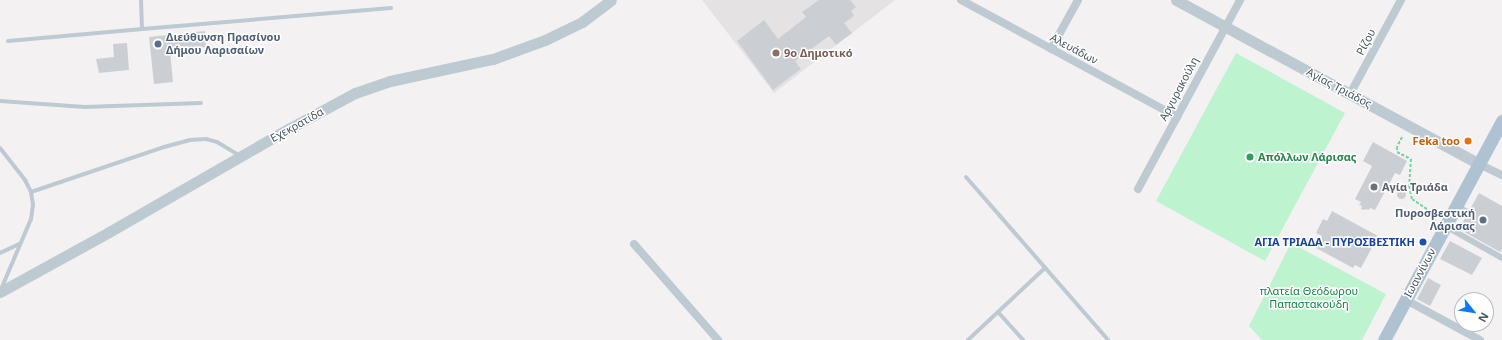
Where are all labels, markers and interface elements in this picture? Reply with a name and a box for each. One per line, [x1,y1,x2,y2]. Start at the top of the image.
street label: Ρίζου [1354,26,1378,58]
place label: Διεύθυνση Πρασίνου Δήμου Λαρισαίων [166,31,280,57]
street label: Αλευάδων [1048,31,1100,67]
marker: Διεύθυνση Πρασίνου Δήμου Λαρισαίων [153,39,163,49]
place label: 9ο Δημοτικό [784,46,853,60]
marker: 9ο Δημοτικό [771,48,781,58]
street label: Αργυρακούλη [1157,55,1201,123]
street label: Αγίας Τριάδος [1304,65,1374,111]
street label: Εχεκρατίδα [268,105,326,145]
place label: Feka too [1413,134,1460,148]
marker: Feka too [1463,136,1473,146]
place label: Απόλλων Λάρισας [1258,150,1357,164]
marker: Απόλλων Λάρισας [1245,152,1255,162]
place label: Αγία Τριάδα [1382,180,1448,194]
marker: Αγία Τριάδα [1369,182,1379,192]
place label: Πυροσβεστική Λάρισας [1395,207,1475,233]
marker: Πυροσβεστική Λάρισας [1478,215,1488,225]
place label: ΑΓΙΑ ΤΡΙΑΔΑ - ΠΥΡΟΣΒΕΣΤΙΚΗ [1254,235,1415,249]
marker: ΑΓΙΑ ΤΡΙΑΔΑ - ΠΥΡΟΣΒΕΣΤΙΚΗ [1418,237,1428,247]
street label: Ιωαννίνων [1402,246,1438,300]
park label: πλατεία Θεόδωρου Παπαστακούδη [1260,285,1358,311]
north arrow [1454,292,1494,332]
text: N [1475,310,1493,325]

